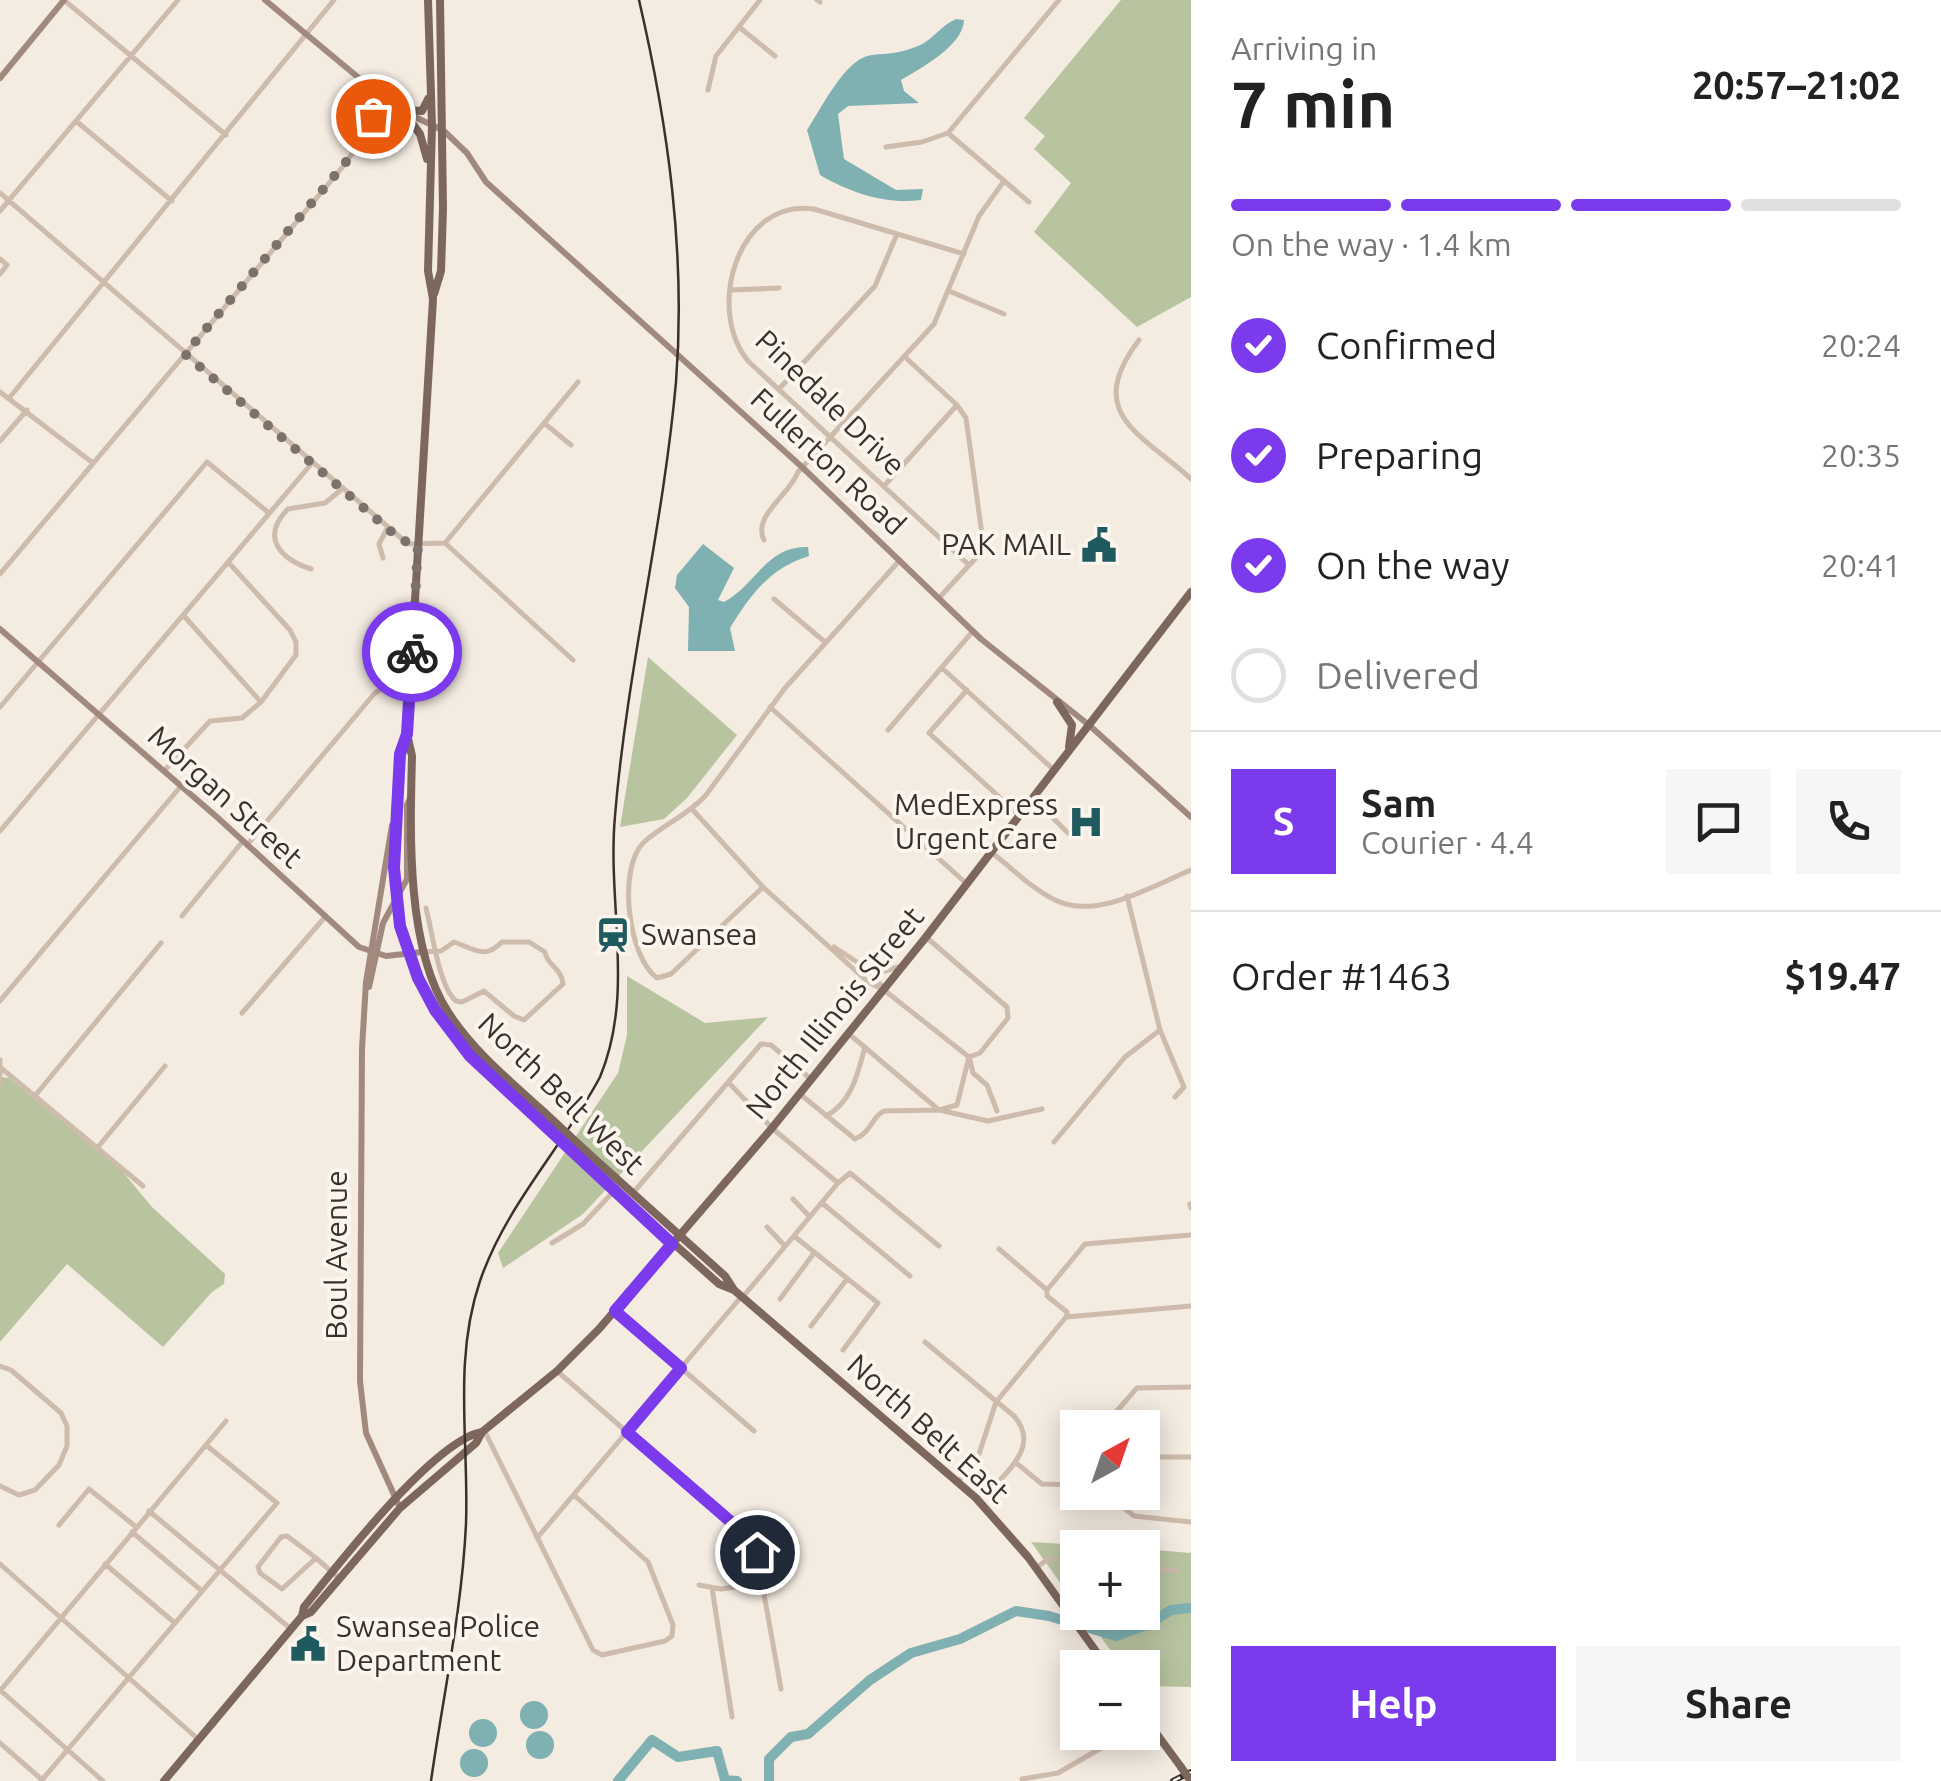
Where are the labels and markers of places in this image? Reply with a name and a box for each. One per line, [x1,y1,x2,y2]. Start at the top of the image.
pin [331,74,416,159]
public building icon: PAK MAIL [1080,526,1118,564]
place label: PAK MAIL [941,527,1071,561]
place label: MedExpress Urgent Care [894,787,1058,855]
hospital icon: MedExpress Urgent Care [1067,803,1105,841]
station icon: Swansea [594,916,632,954]
place label: Swansea [641,917,758,951]
pin [715,1510,800,1595]
place label: Swansea Police Department [336,1609,540,1677]
public building icon: Swansea Police Department [289,1625,327,1663]

